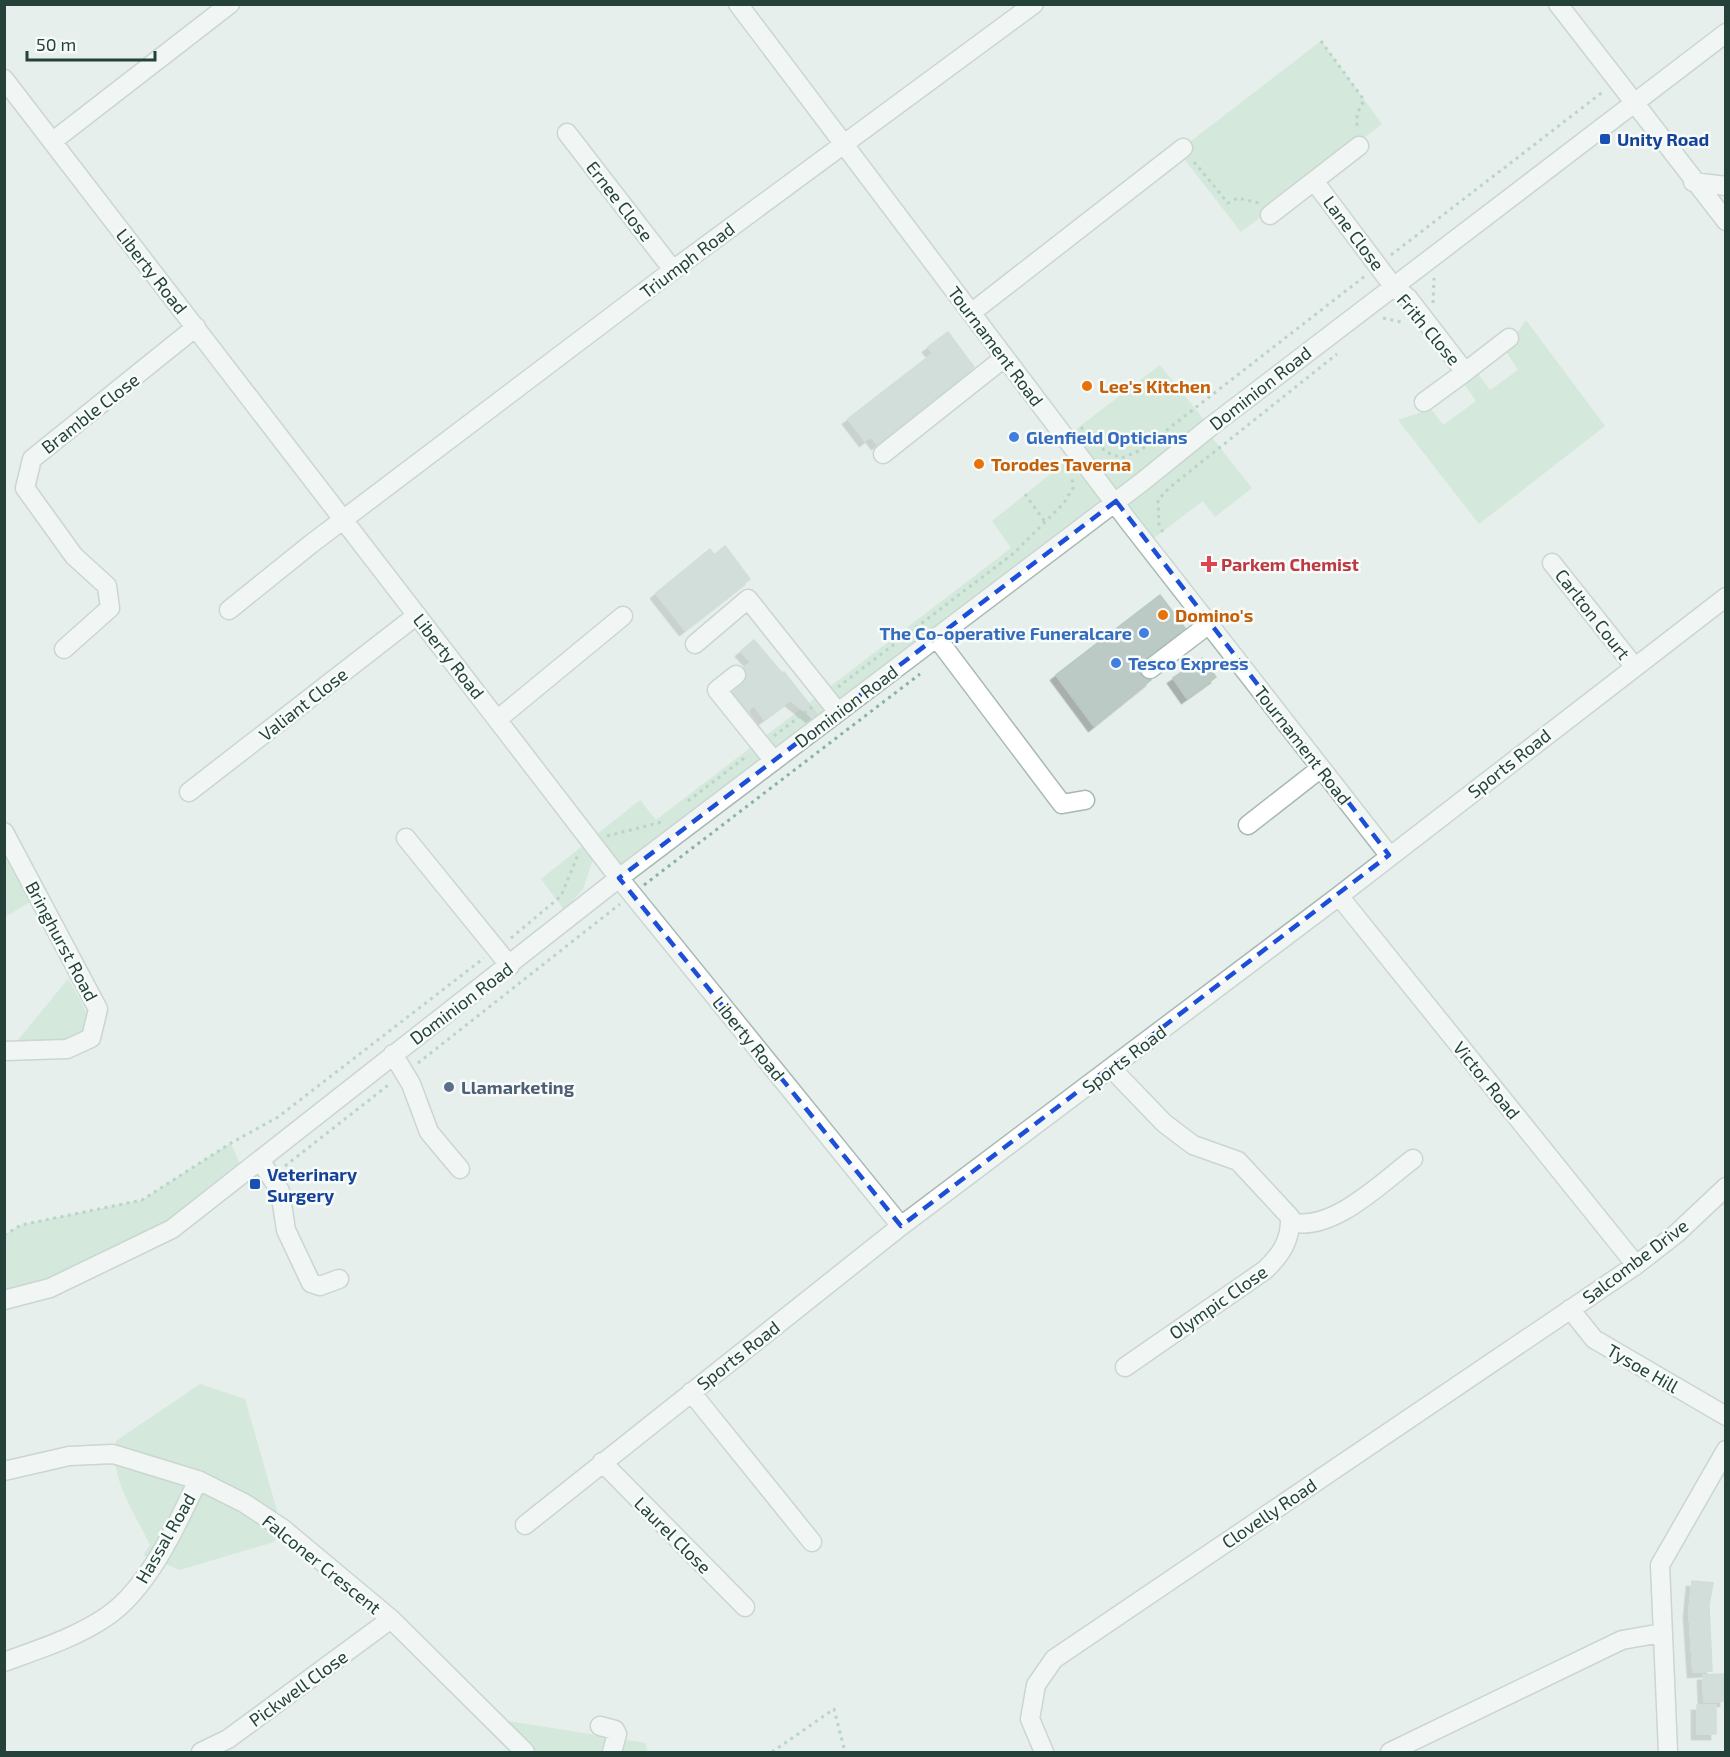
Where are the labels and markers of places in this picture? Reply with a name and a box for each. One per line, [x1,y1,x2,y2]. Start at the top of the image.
place label: Unity Road [1617,128,1709,150]
marker: Unity Road [1598,132,1612,146]
place label: Lee's Kitchen [1099,375,1211,397]
marker: Lee's Kitchen [1080,379,1094,393]
place label: Glenfield Opticians [1026,426,1188,448]
marker: Glenfield Opticians [1007,430,1021,444]
place label: Torodes Taverna [991,453,1131,475]
marker: Torodes Taverna [972,457,986,471]
place label: Parkem Chemist [1221,553,1360,575]
marker: Parkem Chemist [1202,557,1216,571]
place label: Domino's [1175,604,1253,626]
marker: Domino's [1156,608,1170,622]
place label: The Co-operative Funeralcare [879,622,1132,644]
marker: The Co-operative Funeralcare [1137,626,1151,640]
place label: Tesco Express [1128,652,1249,674]
marker: Tesco Express [1109,656,1123,670]
place label: Llamarketing [461,1076,575,1098]
marker: Llamarketing [442,1080,456,1094]
place label: Veterinary Surgery [267,1163,358,1206]
marker: Veterinary Surgery [248,1177,262,1191]

